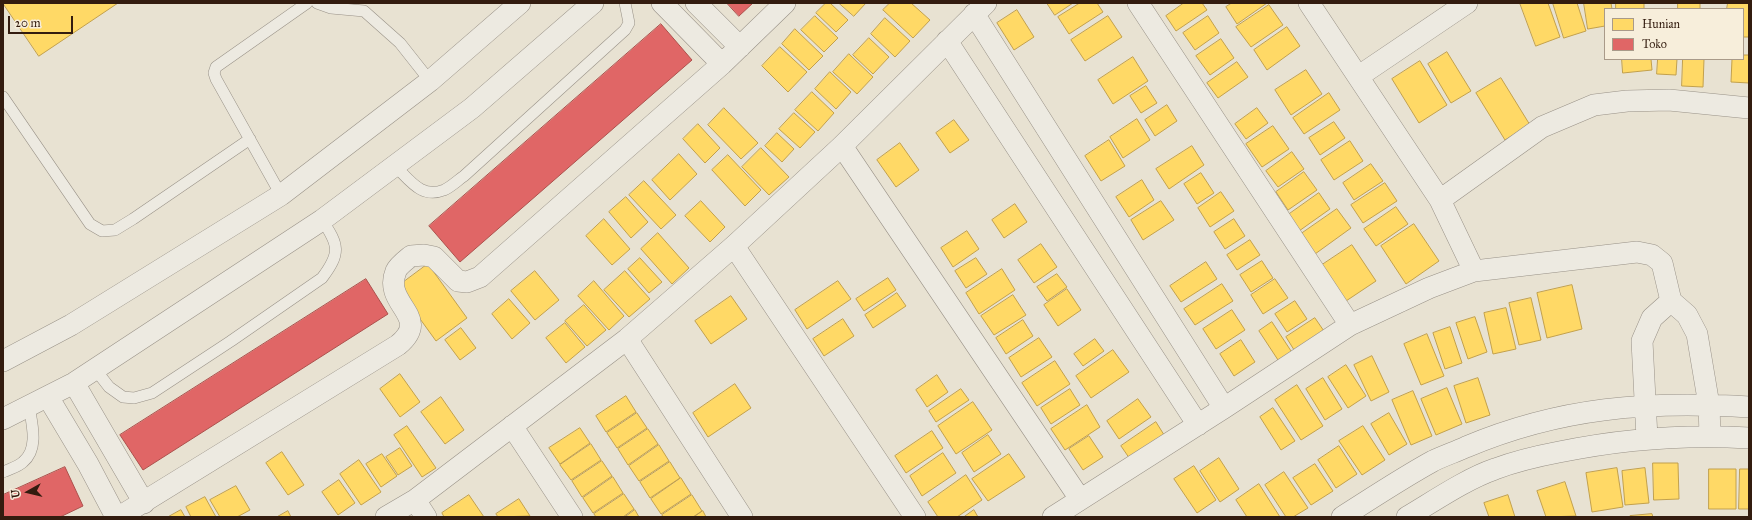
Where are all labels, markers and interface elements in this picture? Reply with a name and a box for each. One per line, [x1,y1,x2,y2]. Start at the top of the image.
scale bar [10,8,75,34]
legend [1604,8,1744,60]
text: 20 m [15,16,41,30]
text: Hunian [1642,17,1680,31]
text: Toko [1642,37,1667,51]
north arrow [8,472,48,512]
text: U [9,489,23,499]

